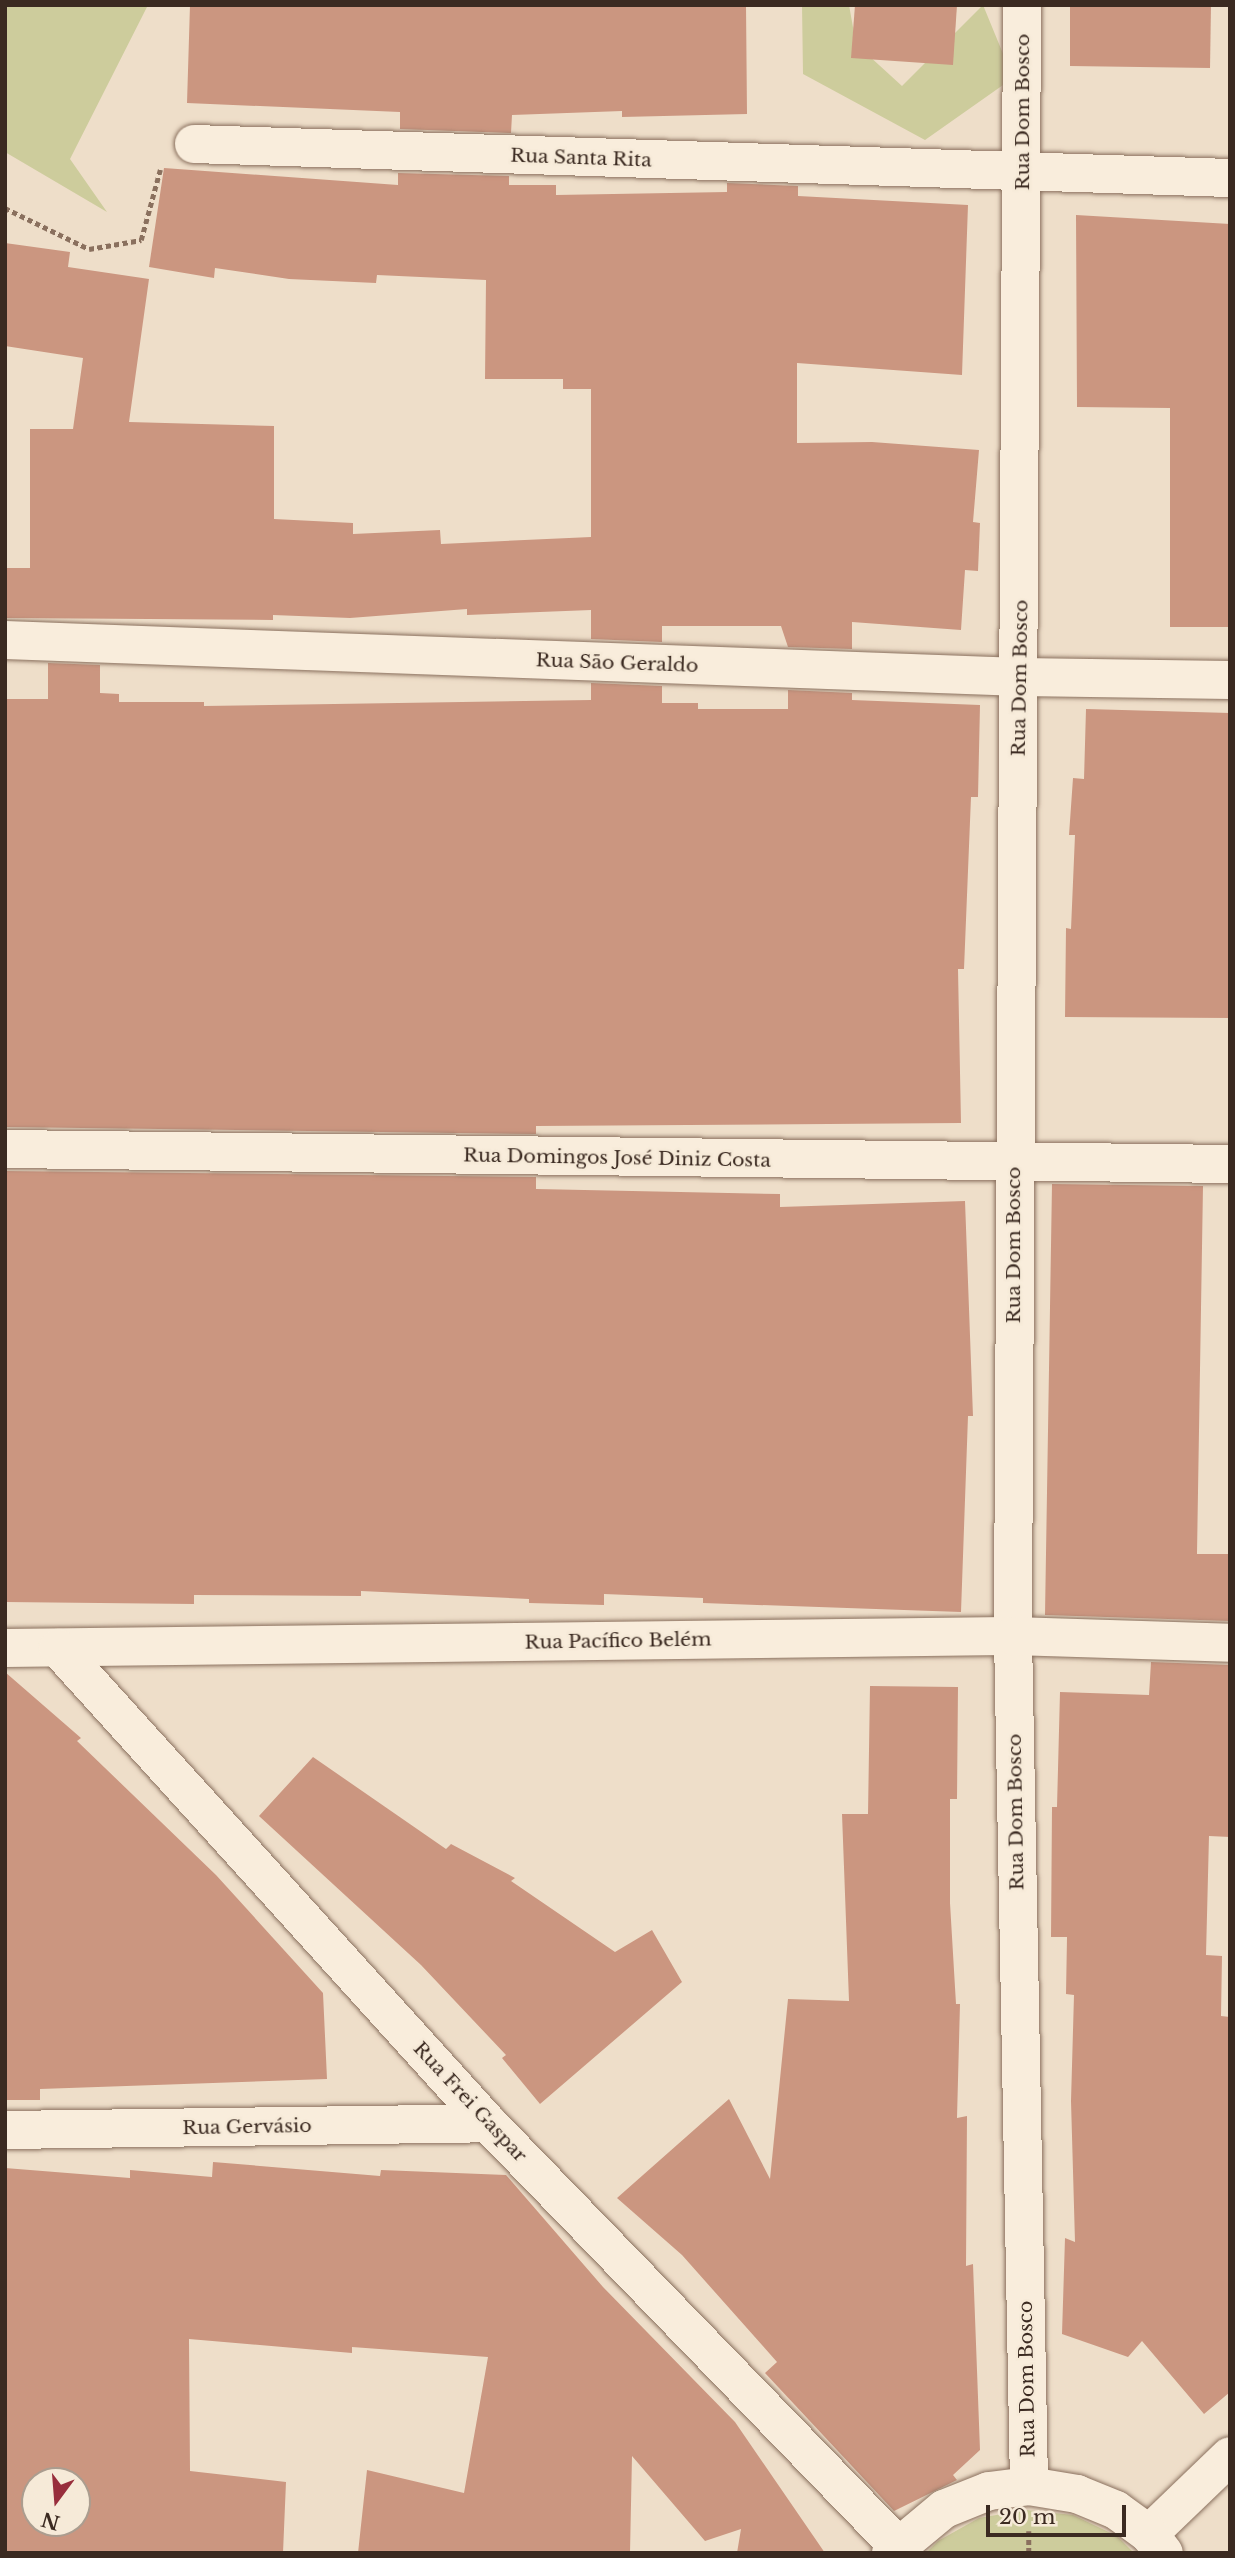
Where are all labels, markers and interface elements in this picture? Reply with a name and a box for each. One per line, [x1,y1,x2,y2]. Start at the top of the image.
street label: Rua Dom Bosco [1012,34,1034,190]
street label: Rua Santa Rita [510,144,652,172]
street label: Rua Dom Bosco [1007,599,1033,757]
street label: Rua São Geraldo [535,649,699,677]
street label: Rua Domingos José Diniz Costa [463,1144,771,1172]
street label: Rua Dom Bosco [1003,1167,1025,1323]
street label: Rua Pacífico Belém [524,1628,712,1654]
street label: Rua Dom Bosco [1003,1733,1029,1891]
street label: Rua Frei Gaspar [408,2037,532,2167]
street label: Rua Gervásio [182,2114,312,2140]
street label: Rua Dom Bosco [1014,2300,1040,2458]
north arrow [21,2467,91,2537]
scale bar [990,2492,1130,2536]
text: 20 m [999,2504,1056,2530]
text: N [39,2507,62,2534]

